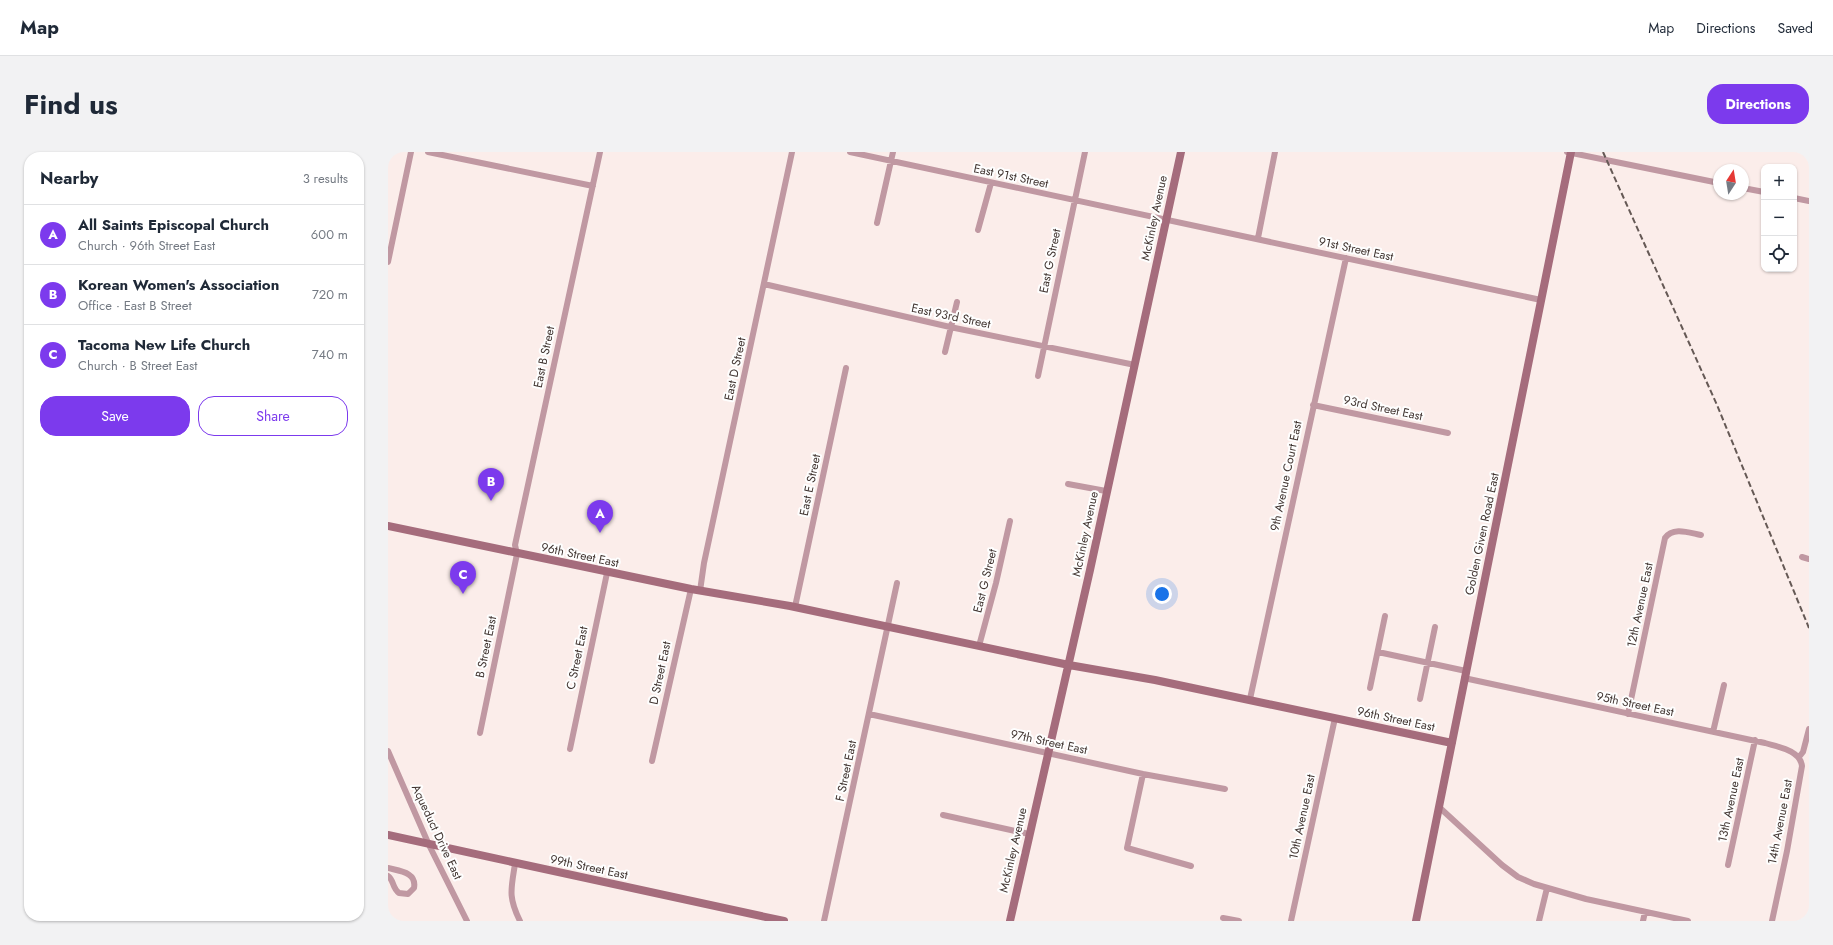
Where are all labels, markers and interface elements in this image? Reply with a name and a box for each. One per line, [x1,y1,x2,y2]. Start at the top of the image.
text: Map [20,14,59,41]
text: Map [1648,18,1674,38]
text: Directions [1696,18,1756,38]
text: Saved [1778,18,1813,38]
text: Find us [24,84,118,125]
button: Directions [1707,84,1809,124]
street label: East 91st Street [972,159,1050,193]
north arrow [1713,164,1749,200]
map controls [1761,164,1797,272]
button: + [1761,164,1797,200]
text: Nearby [40,166,98,190]
text: 3 results [303,169,348,188]
street label: McKinley Avenue [1136,174,1172,262]
button: − [1761,200,1797,236]
text: All Saints Episcopal Church [78,214,269,236]
text: A [48,225,58,244]
text: 600 m [311,225,348,244]
street label: East G Street [1034,227,1066,295]
street label: 91st Street East [1317,232,1395,266]
text: Church · 96th Street East [78,236,215,255]
button: locate [1761,236,1797,272]
text: Korean Women's Association [78,274,279,296]
text: B [49,285,57,304]
text: 720 m [312,285,348,304]
text: Office · East B Street [78,296,192,315]
street label: East 93rd Street [910,299,992,333]
street label: East B Street [529,324,559,389]
text: Tacoma New Life Church [78,334,250,356]
street label: East D Street [720,336,750,402]
text: C [48,345,58,364]
text: 740 m [312,345,348,364]
text: Church · B Street East [78,356,197,375]
street label: 93rd Street East [1342,391,1424,425]
button: Save [40,396,190,436]
button: Share [198,396,348,436]
street label: 9th Avenue Court East [1266,419,1307,533]
street label: East E Street [795,452,825,517]
pin: B [478,468,504,501]
street label: Golden Given Road East [1460,471,1504,597]
street label: McKinley Avenue [1067,490,1103,578]
pin: A [587,500,613,533]
street label: 96th Street East [540,538,621,572]
street label: East G Street [968,547,1002,615]
pin: C [450,561,476,594]
street label: 12th Avenue East [1622,561,1658,649]
your location [1152,584,1172,604]
street label: B Street East [471,614,501,679]
street label: C Street East [562,625,592,691]
street label: D Street East [645,640,675,706]
street label: 95th Street East [1595,687,1676,721]
street label: 96th Street East [1356,702,1437,736]
street label: 97th Street East [1009,725,1089,759]
street label: F Street East [831,739,861,803]
street label: 13th Avenue East [1713,756,1749,844]
street label: 10th Avenue East [1284,773,1320,861]
street label: 14th Avenue East [1763,778,1797,866]
street label: Aqueduct Drive East [407,782,467,883]
street label: McKinley Avenue [994,806,1032,894]
street label: 99th Street East [549,850,630,884]

